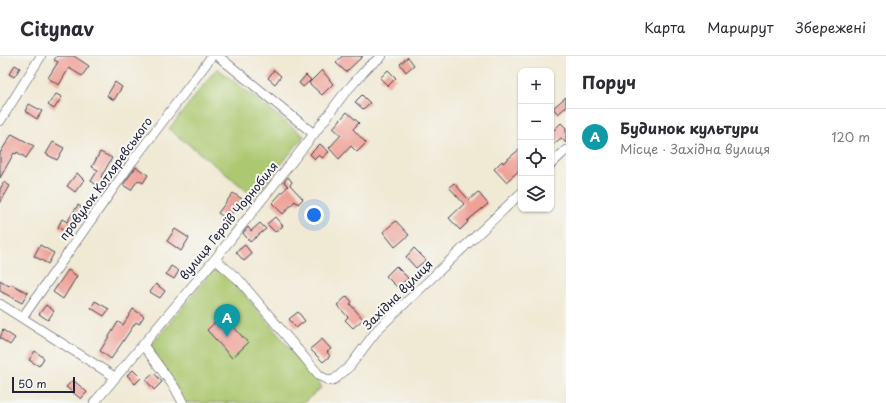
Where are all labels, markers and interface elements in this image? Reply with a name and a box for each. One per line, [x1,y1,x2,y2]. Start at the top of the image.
text: Citynav [20,14,94,42]
text: Карта [644,17,685,38]
text: Маршрут [707,17,774,38]
text: Збережені [796,17,866,38]
map controls [518,68,554,212]
button: + [518,68,554,104]
text: Поруч [582,69,636,95]
button: − [518,104,554,140]
street label: провулок Котляревського [54,113,156,244]
text: Будинок культури [620,116,759,139]
text: A [590,127,600,146]
text: 120 m [831,127,870,146]
text: Місце · Західна вулиця [620,139,770,158]
button: locate [518,140,554,176]
street label: вулиця Героїв Чорнобиля [175,157,282,283]
button: layers [518,176,554,212]
your location [304,205,324,225]
street label: Західна вулиця [358,255,436,333]
pin: A [214,304,240,337]
scale bar [12,375,75,394]
text: 50 m [18,375,47,392]

